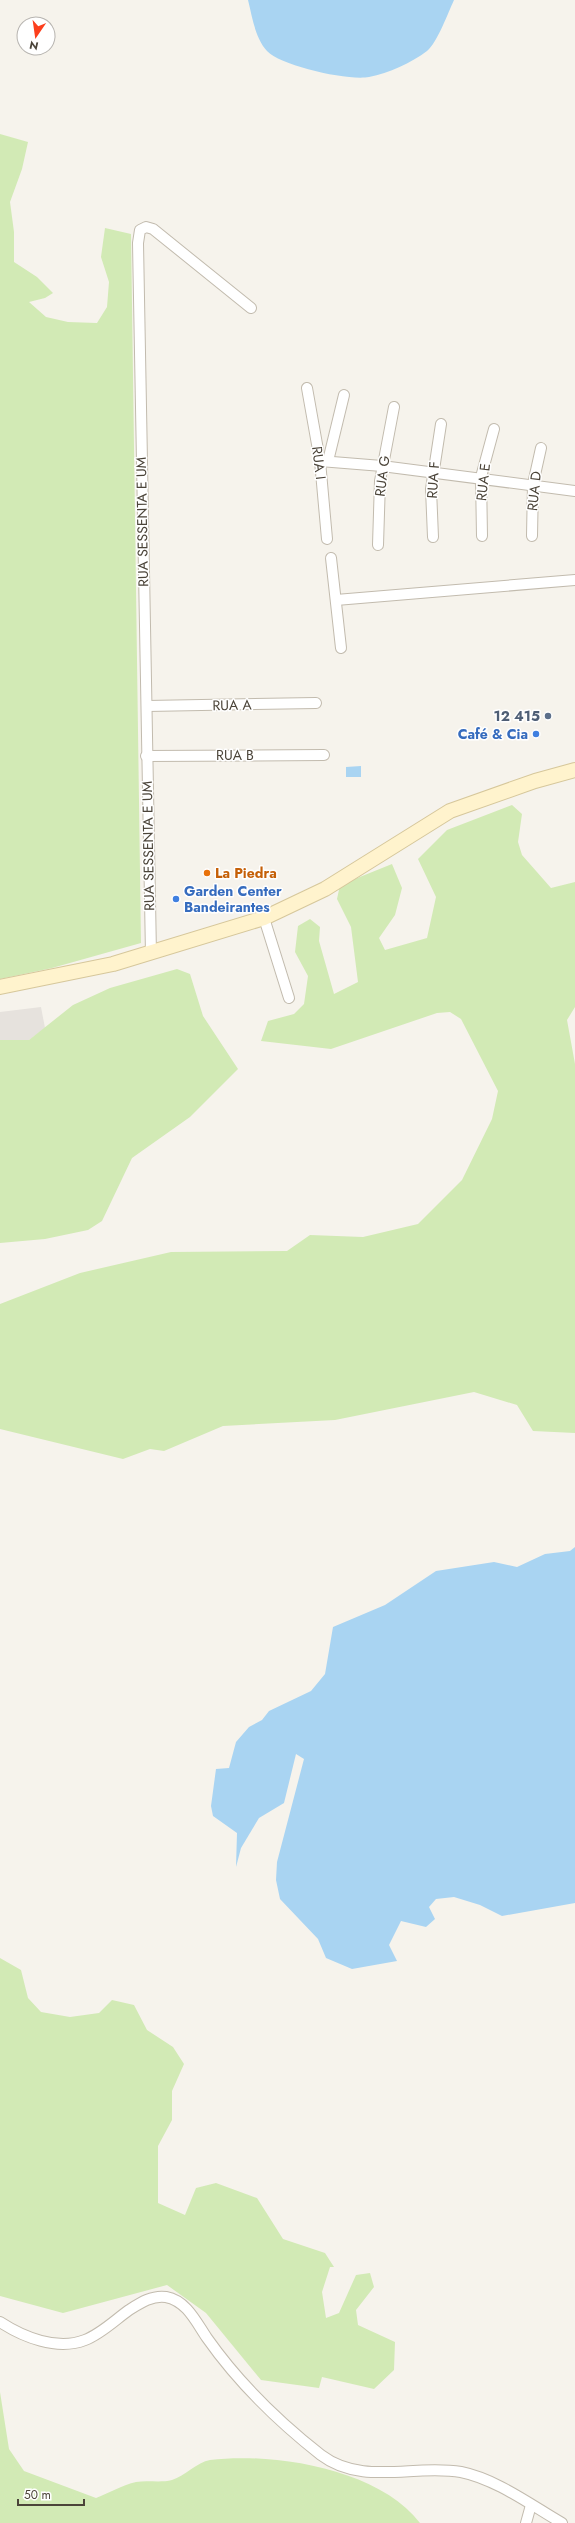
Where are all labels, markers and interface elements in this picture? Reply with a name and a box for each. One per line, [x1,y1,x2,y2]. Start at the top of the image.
north arrow [16,16,56,56]
text: N [28,37,40,55]
street label: RUA I [307,445,331,481]
street label: RUA G [370,454,394,498]
street label: RUA SESSENTA E UM [131,457,153,587]
street label: RUA F [422,461,444,499]
street label: RUA E [471,462,495,502]
street label: RUA D [522,470,546,512]
street label: RUA A [212,695,253,715]
place label: 12 415 [494,706,540,726]
marker: 12 415 [543,711,553,721]
place label: Café & Cia [458,724,528,744]
marker: Café & Cia [531,729,541,739]
street label: RUA B [216,745,254,765]
street label: RUA SESSENTA E UM [137,781,159,911]
place label: La Piedra [215,863,277,883]
marker: La Piedra [202,868,212,878]
place label: Garden Center Bandeirantes [184,881,282,917]
marker: Garden Center Bandeirantes [171,894,181,904]
scale bar [18,2481,84,2507]
text: 50 m [24,2486,51,2504]

